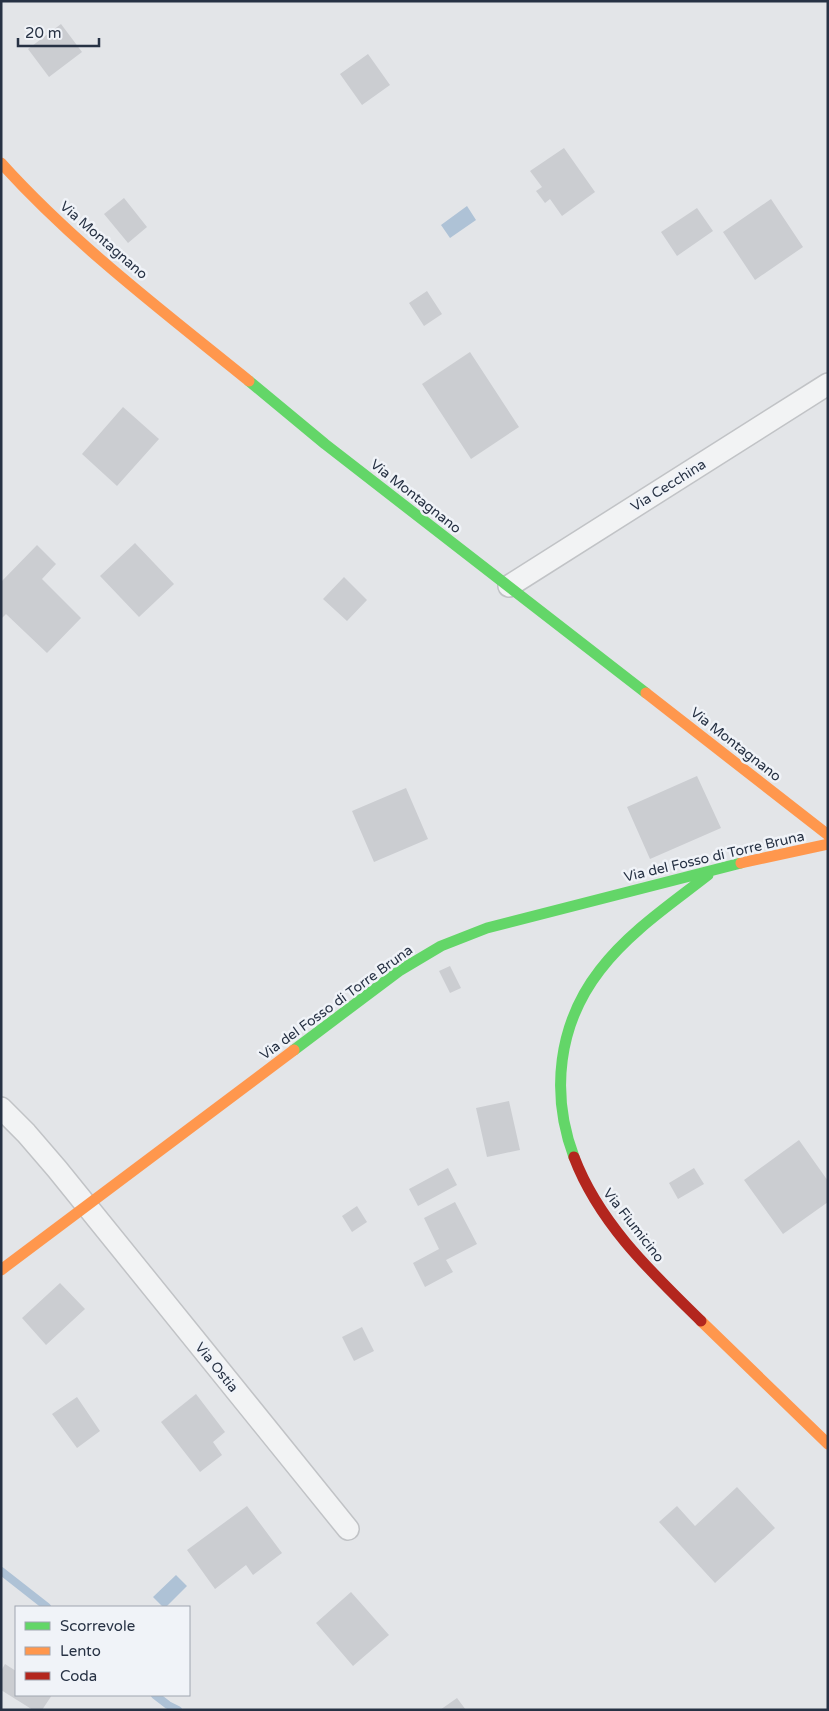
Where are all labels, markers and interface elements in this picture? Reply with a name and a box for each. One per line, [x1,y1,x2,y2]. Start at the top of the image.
scale bar [18,15,99,47]
text: 20 m [25,24,62,42]
street label: Via Montagnano [56,198,151,283]
street label: Via Montagnano [367,456,464,537]
street label: Via Cecchina [628,456,709,515]
street label: Via Montagnano [687,704,784,785]
street label: Via del Fosso di Torre Bruna [622,827,806,886]
street label: Via del Fosso di Torre Bruna [257,941,416,1064]
street label: Via Fiumicino [599,1185,668,1266]
street label: Via Ostia [191,1339,242,1396]
legend [15,1606,190,1696]
text: Scorrevole [60,1617,135,1635]
text: Lento [60,1642,101,1660]
text: Coda [60,1667,97,1685]

